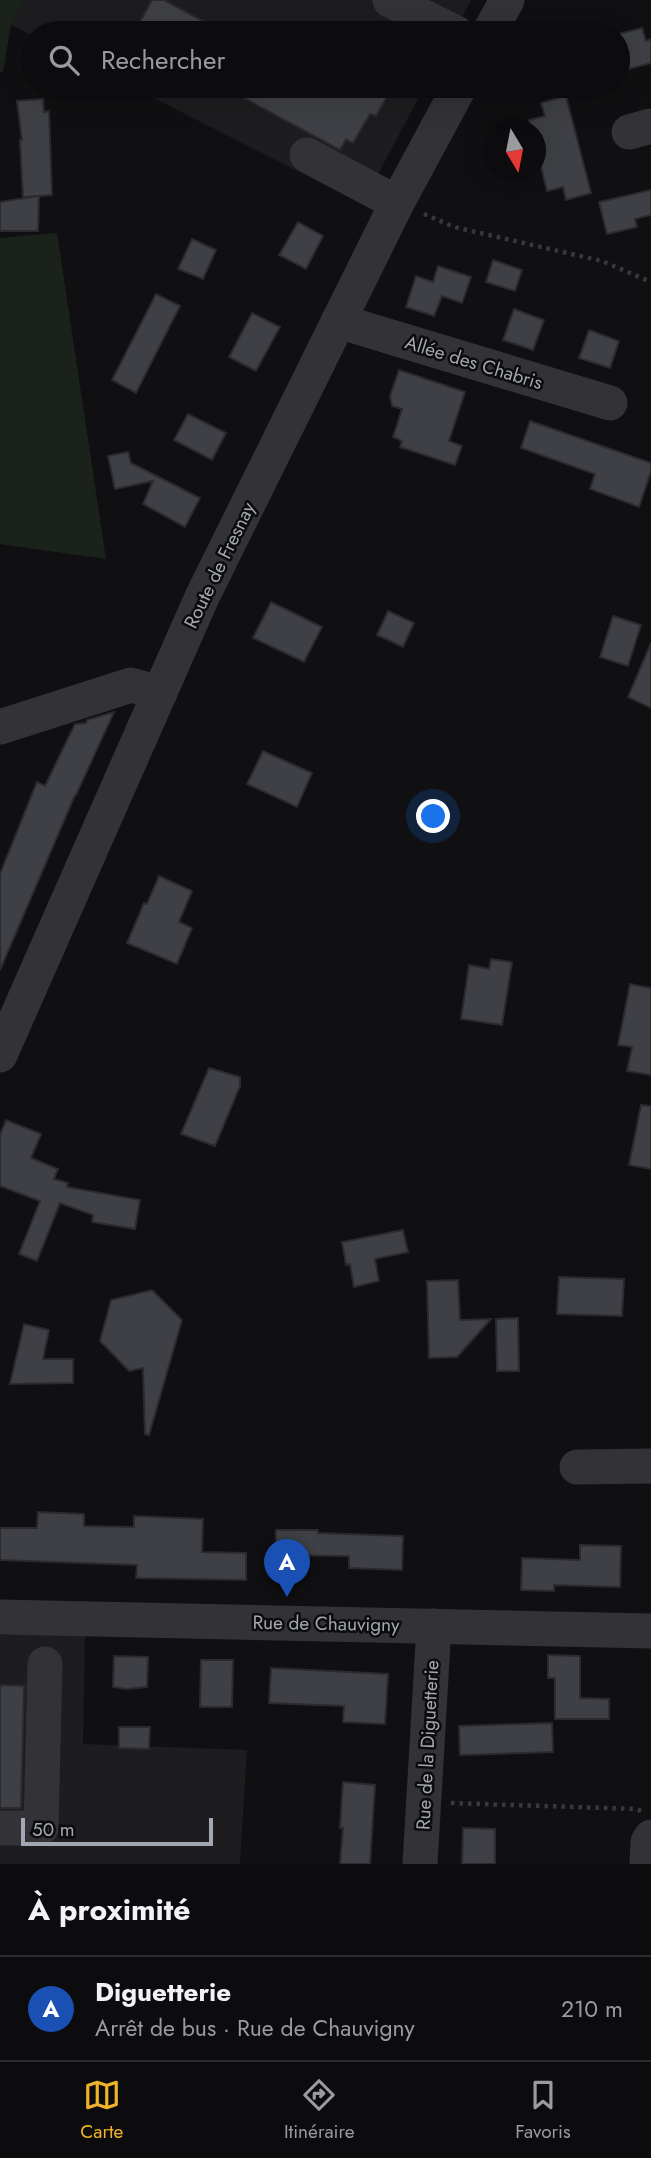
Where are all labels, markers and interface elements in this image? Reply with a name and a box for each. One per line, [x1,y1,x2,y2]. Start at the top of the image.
search box [21,21,630,98]
icon: search [45,41,83,79]
text: Rechercher [101,41,225,79]
north arrow [483,119,546,182]
street label: Allée des Chabris [402,329,546,396]
street label: Route de Fresnay [177,497,262,633]
your location [416,799,450,833]
pin: A [264,1539,310,1597]
street label: Rue de Chauvigny [252,1609,400,1638]
street label: Rue de la Diguetterie [410,1659,445,1831]
scale bar [21,1815,214,1847]
text: 50 m [32,1816,75,1843]
text: À proximité [28,1888,191,1931]
text: Diguetterie [95,1973,231,2011]
text: A [43,1992,59,2026]
text: 210 m [561,1992,623,2026]
text: Arrêt de bus · Rue de Chauvigny [95,2011,415,2045]
tab: Carte [80,2076,123,2145]
tab: Itinéraire [284,2076,355,2145]
tab: Favoris [515,2076,571,2145]

